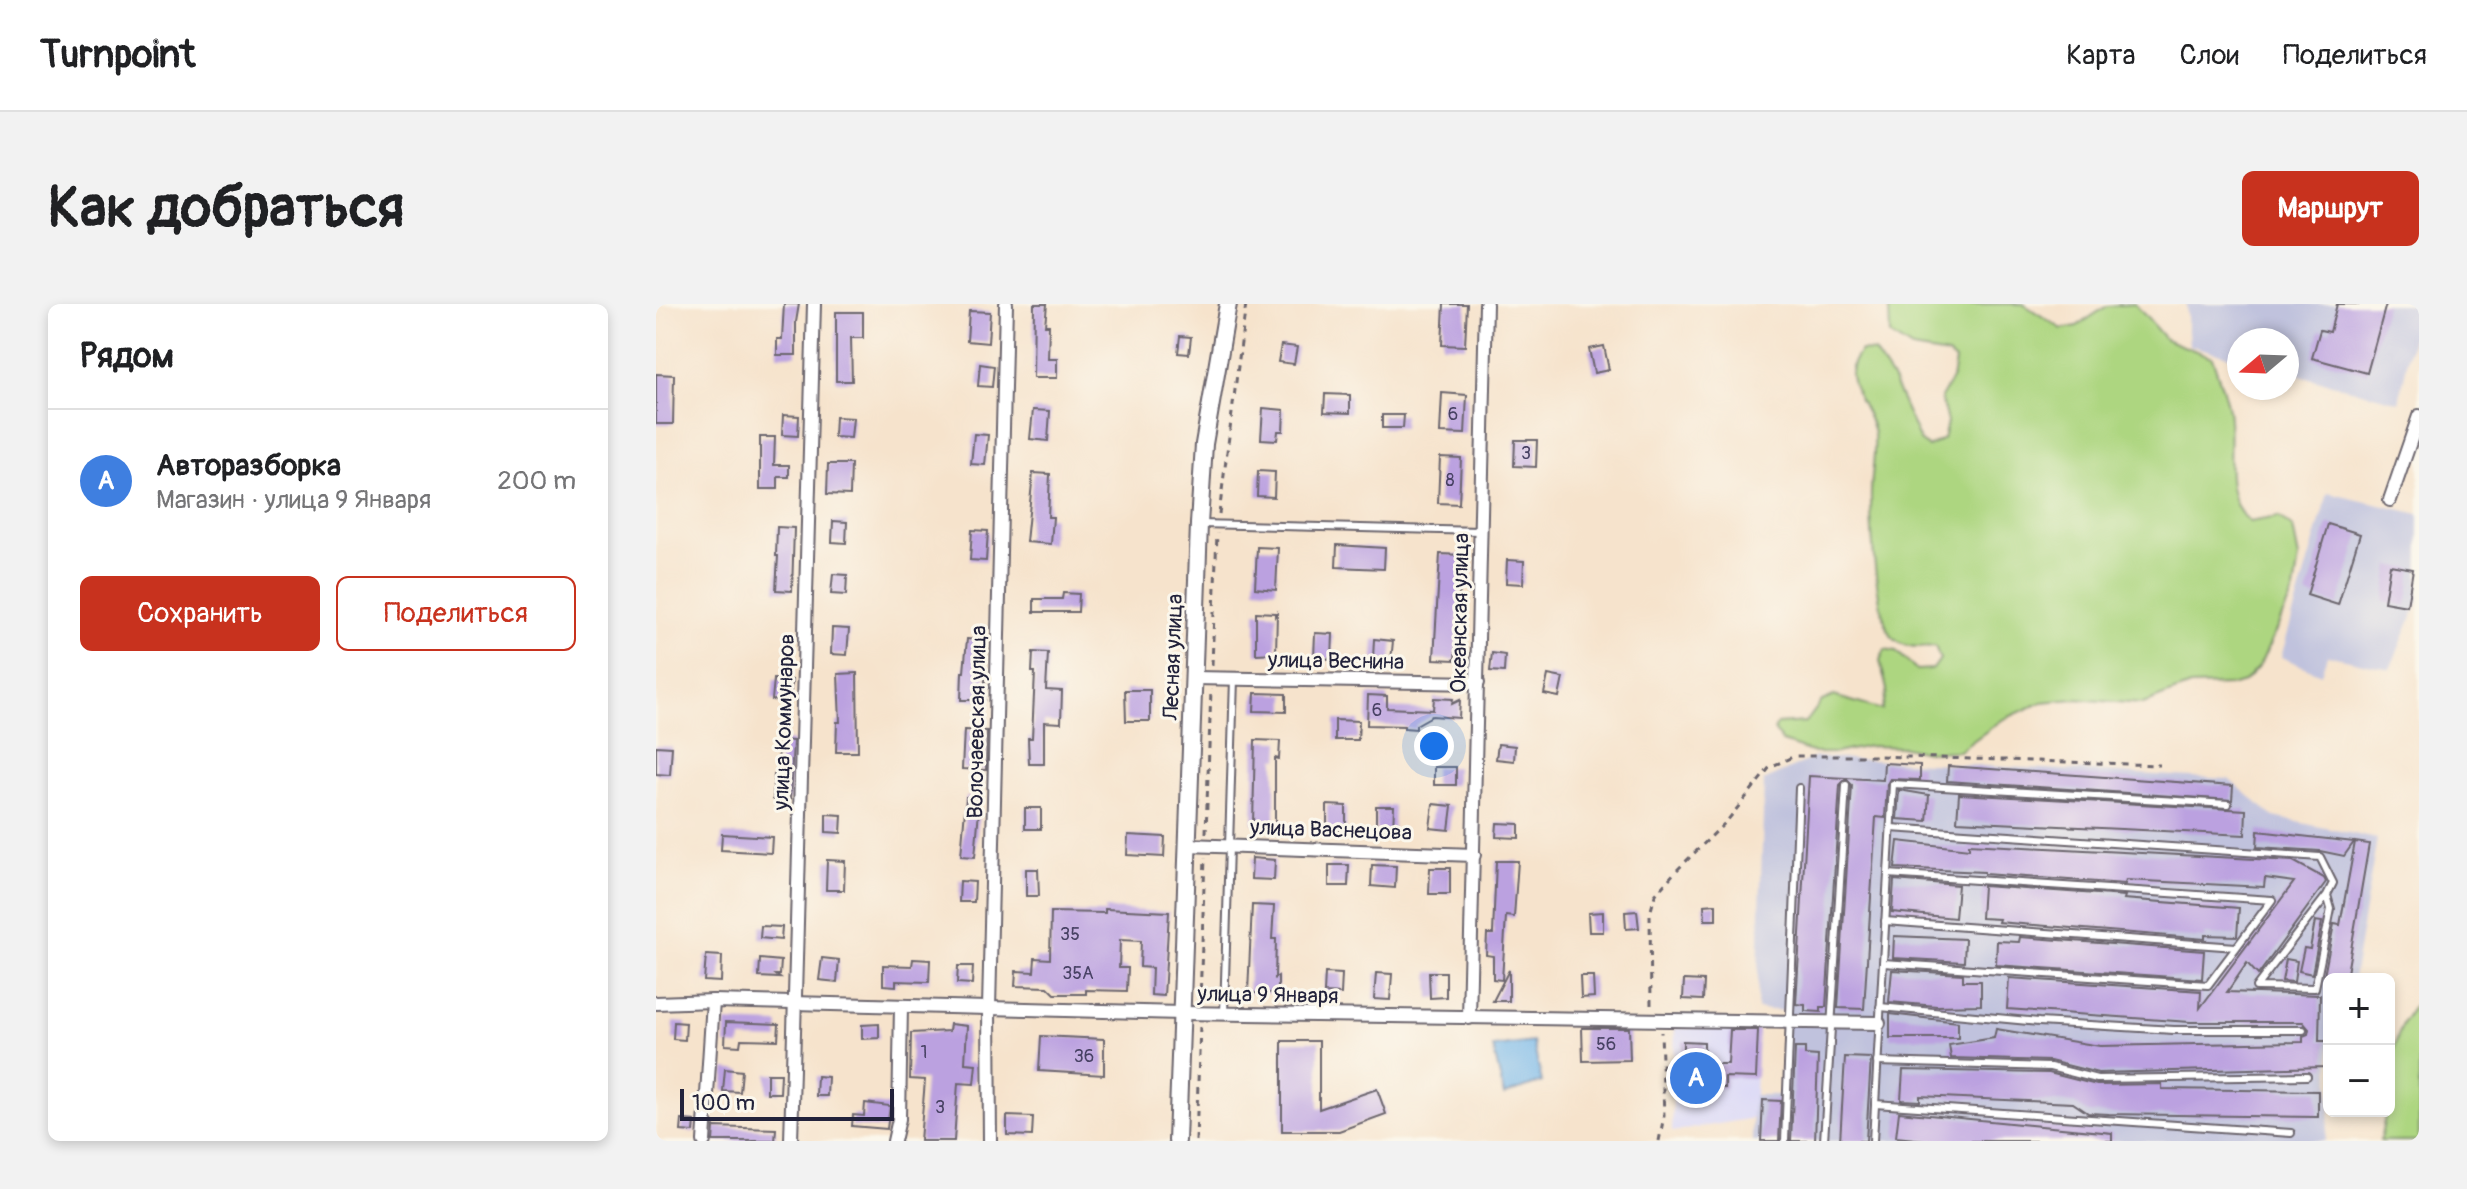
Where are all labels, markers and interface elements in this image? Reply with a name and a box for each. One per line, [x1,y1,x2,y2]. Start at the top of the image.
text: Turnpoint [40,31,195,79]
text: Карта [2066,38,2136,73]
text: Слои [2180,38,2239,73]
text: Поделиться [2283,38,2427,73]
button: Маршрут [2242,171,2419,246]
text: Как добраться [48,174,404,243]
north arrow [2227,328,2299,400]
text: Рядом [80,335,174,378]
house number: 6 [1448,403,1458,426]
house number: 3 [1521,442,1531,465]
text: Авторазборка [156,447,341,484]
text: A [98,465,114,497]
text: 200 m [497,465,576,497]
house number: 8 [1445,469,1455,492]
text: Магазин · улица 9 Января [156,484,431,516]
street label: Океанская улица [1445,533,1475,693]
button: Сохранить [80,576,320,651]
button: Поделиться [336,576,576,651]
street label: Лесная улица [1157,593,1189,722]
street label: Волочаевская улица [961,625,993,819]
street label: улица Коммунаров [767,633,801,812]
street label: улица Веснина [1267,646,1404,676]
house number: 6 [1372,699,1382,722]
your location [1414,726,1454,766]
street label: улица Васнецова [1249,813,1412,847]
house number: 35 [1060,923,1080,946]
house number: 35А [1062,962,1094,985]
map controls [2323,973,2395,1117]
button: + [2323,973,2395,1045]
street label: улица 9 Января [1196,980,1339,1010]
house number: 56 [1596,1033,1616,1056]
house number: 1 [920,1041,928,1064]
house number: 36 [1074,1045,1094,1068]
button: − [2323,1045,2395,1117]
pin: A [1670,1048,1722,1108]
scale bar [680,1085,894,1121]
text: 100 m [692,1089,755,1117]
house number: 3 [935,1096,945,1119]

